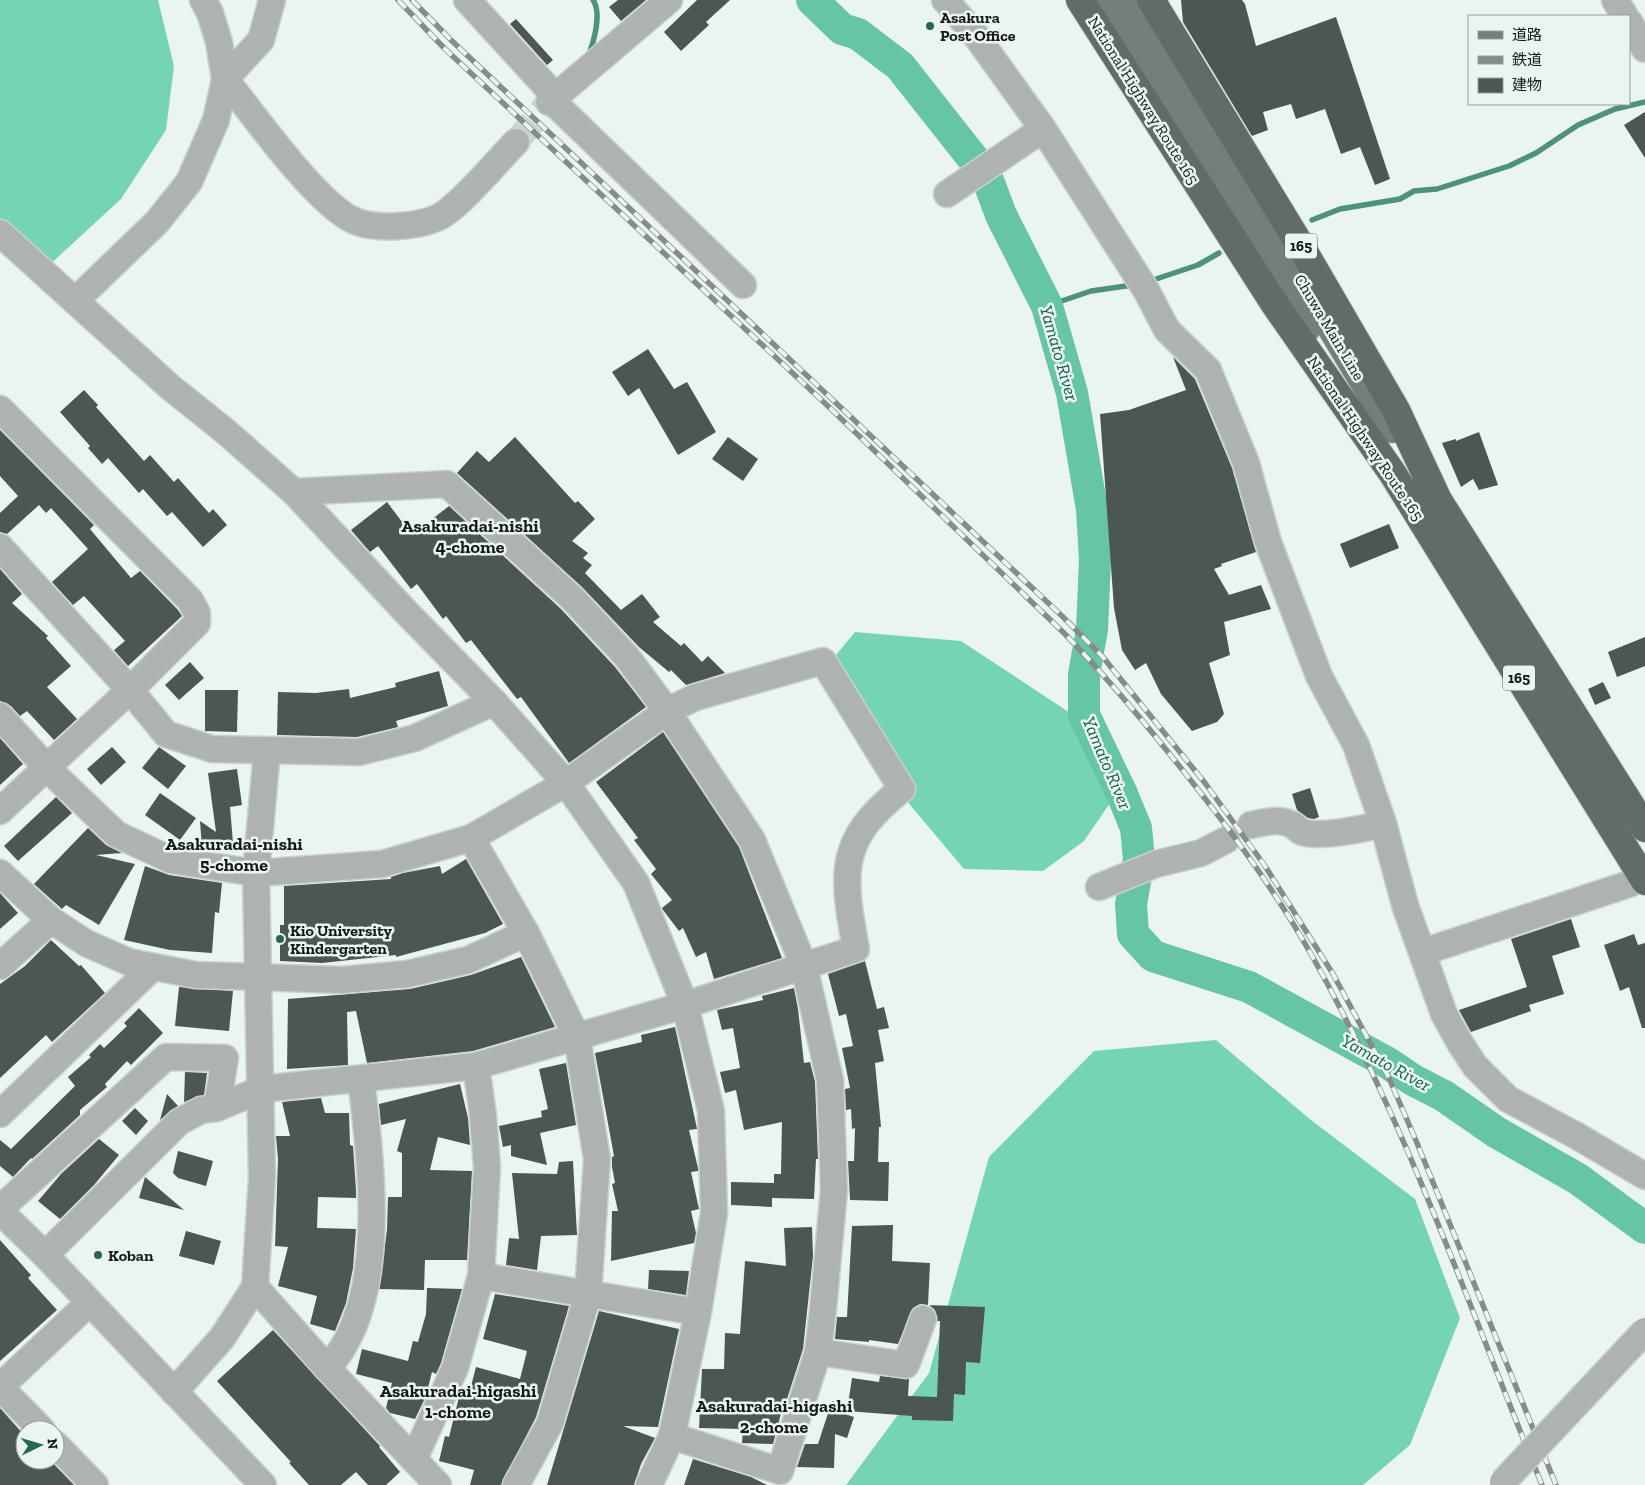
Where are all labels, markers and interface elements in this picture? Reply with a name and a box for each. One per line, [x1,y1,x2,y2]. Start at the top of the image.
place label: Asakura Post Office [940,8,1016,45]
street label: National Highway Route 165 [1084,13,1203,188]
legend [1468,15,1630,105]
marker: Asakura Post Office [924,20,936,32]
text: 道路 [1512,26,1542,44]
text: 鉄道 [1512,51,1542,69]
text: 建物 [1512,76,1542,94]
road number: 165 [1285,234,1317,258]
street label: Chuwa Main Line [1290,271,1369,384]
water label: Yamato River [1035,303,1083,404]
street label: National Highway Route 165 [1303,352,1428,524]
district label: Asakuradai-nishi 4-chome [401,515,539,558]
road number: 165 [1503,666,1535,690]
water label: Yamato River [1078,713,1137,813]
district label: Asakuradai-nishi 5-chome [165,833,303,876]
place label: Kio University Kindergarten [290,921,392,958]
marker: Kio University Kindergarten [274,933,286,945]
water label: Yamato River [1338,1030,1435,1097]
place label: Koban [108,1246,154,1265]
marker: Koban [92,1249,104,1261]
district label: Asakuradai-higashi 1-chome [380,1380,537,1423]
district label: Asakuradai-higashi 2-chome [696,1395,853,1438]
north arrow [15,1420,65,1470]
text: N [44,1438,61,1450]

